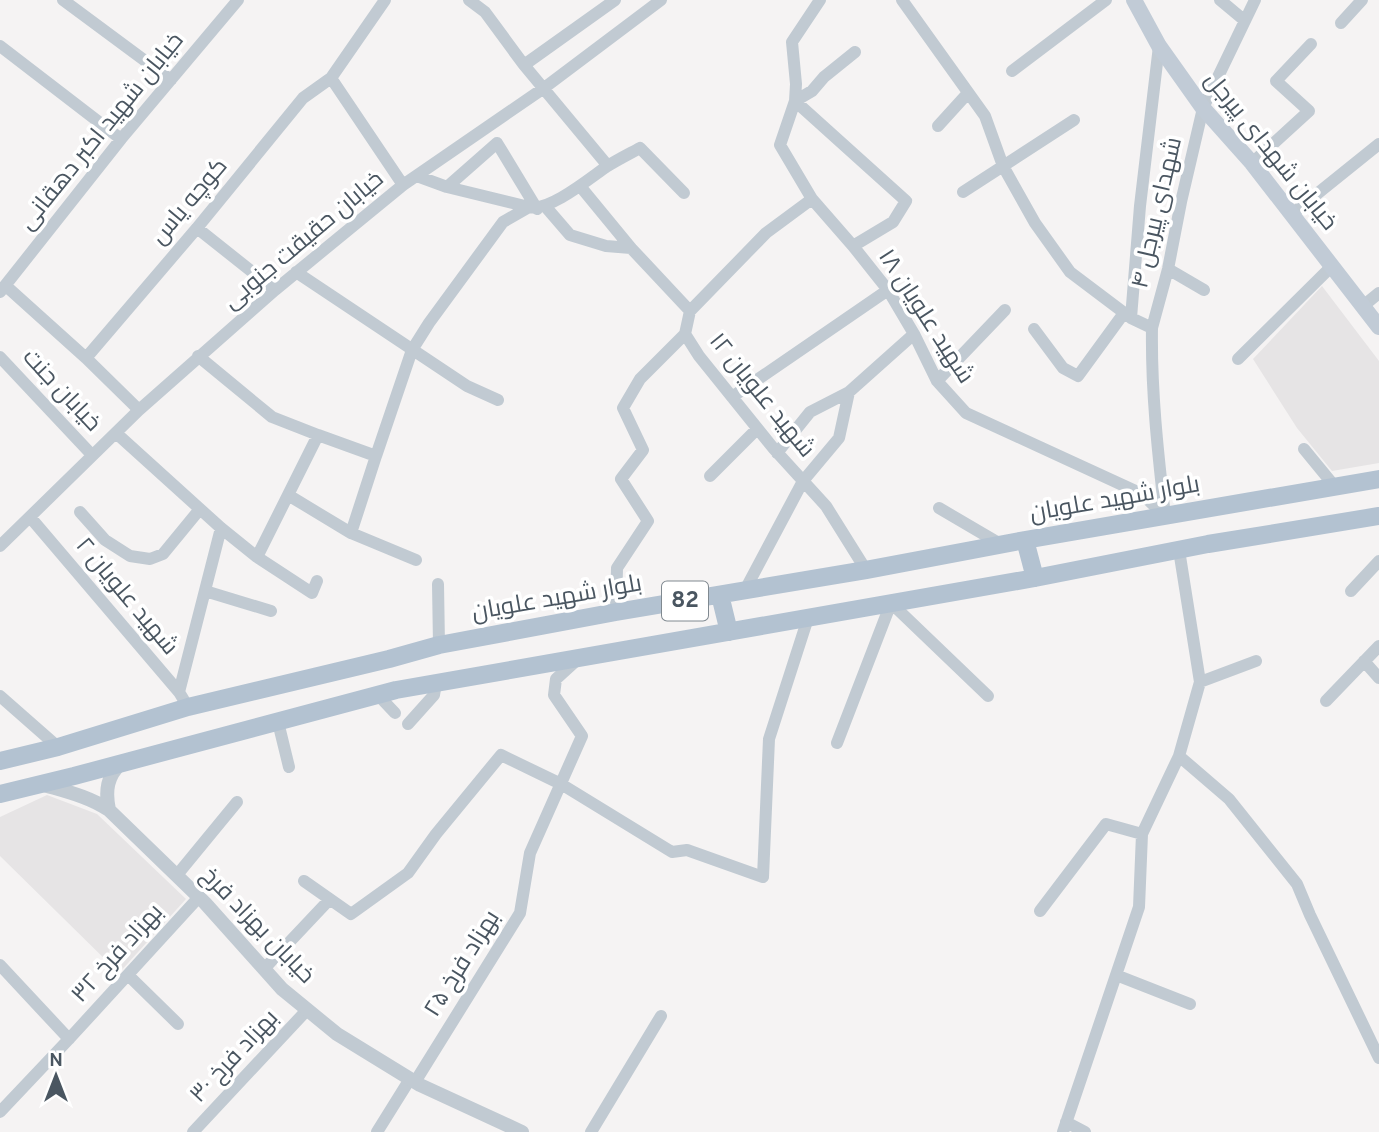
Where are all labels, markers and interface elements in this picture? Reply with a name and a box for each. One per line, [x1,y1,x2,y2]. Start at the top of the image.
street label: خیابان شهید اکبر دهقانی [13,27,191,237]
street label: خیابان شهدای پیرجل [1197,67,1343,237]
street label: شهدای پیرجل ۴ [1126,134,1190,292]
street label: کوچه یاس [145,152,235,252]
street label: خیابان حقیقت جنوبی [217,165,391,317]
street label: شهید علویان ۱۸ [870,244,980,390]
street label: شهید علویان ۱۲ [702,328,820,464]
street label: خیابان جنت [15,343,107,439]
street label: بلوار شهید علویان [1028,470,1202,530]
street label: شهید علویان ۲ [68,532,184,662]
street label: بلوار شهید علویان [470,569,644,629]
road number: 82 [662,582,708,621]
street label: خیابان بهزاد فرخ [194,861,320,991]
street label: بهزاد فرخ ۳۲ [66,898,170,1010]
street label: بهزاد فرخ ۲۵ [418,905,508,1023]
street label: بهزاد فرخ ۳۰ [184,1004,286,1110]
north arrow [21,1041,91,1111]
text: N [49,1049,63,1073]

